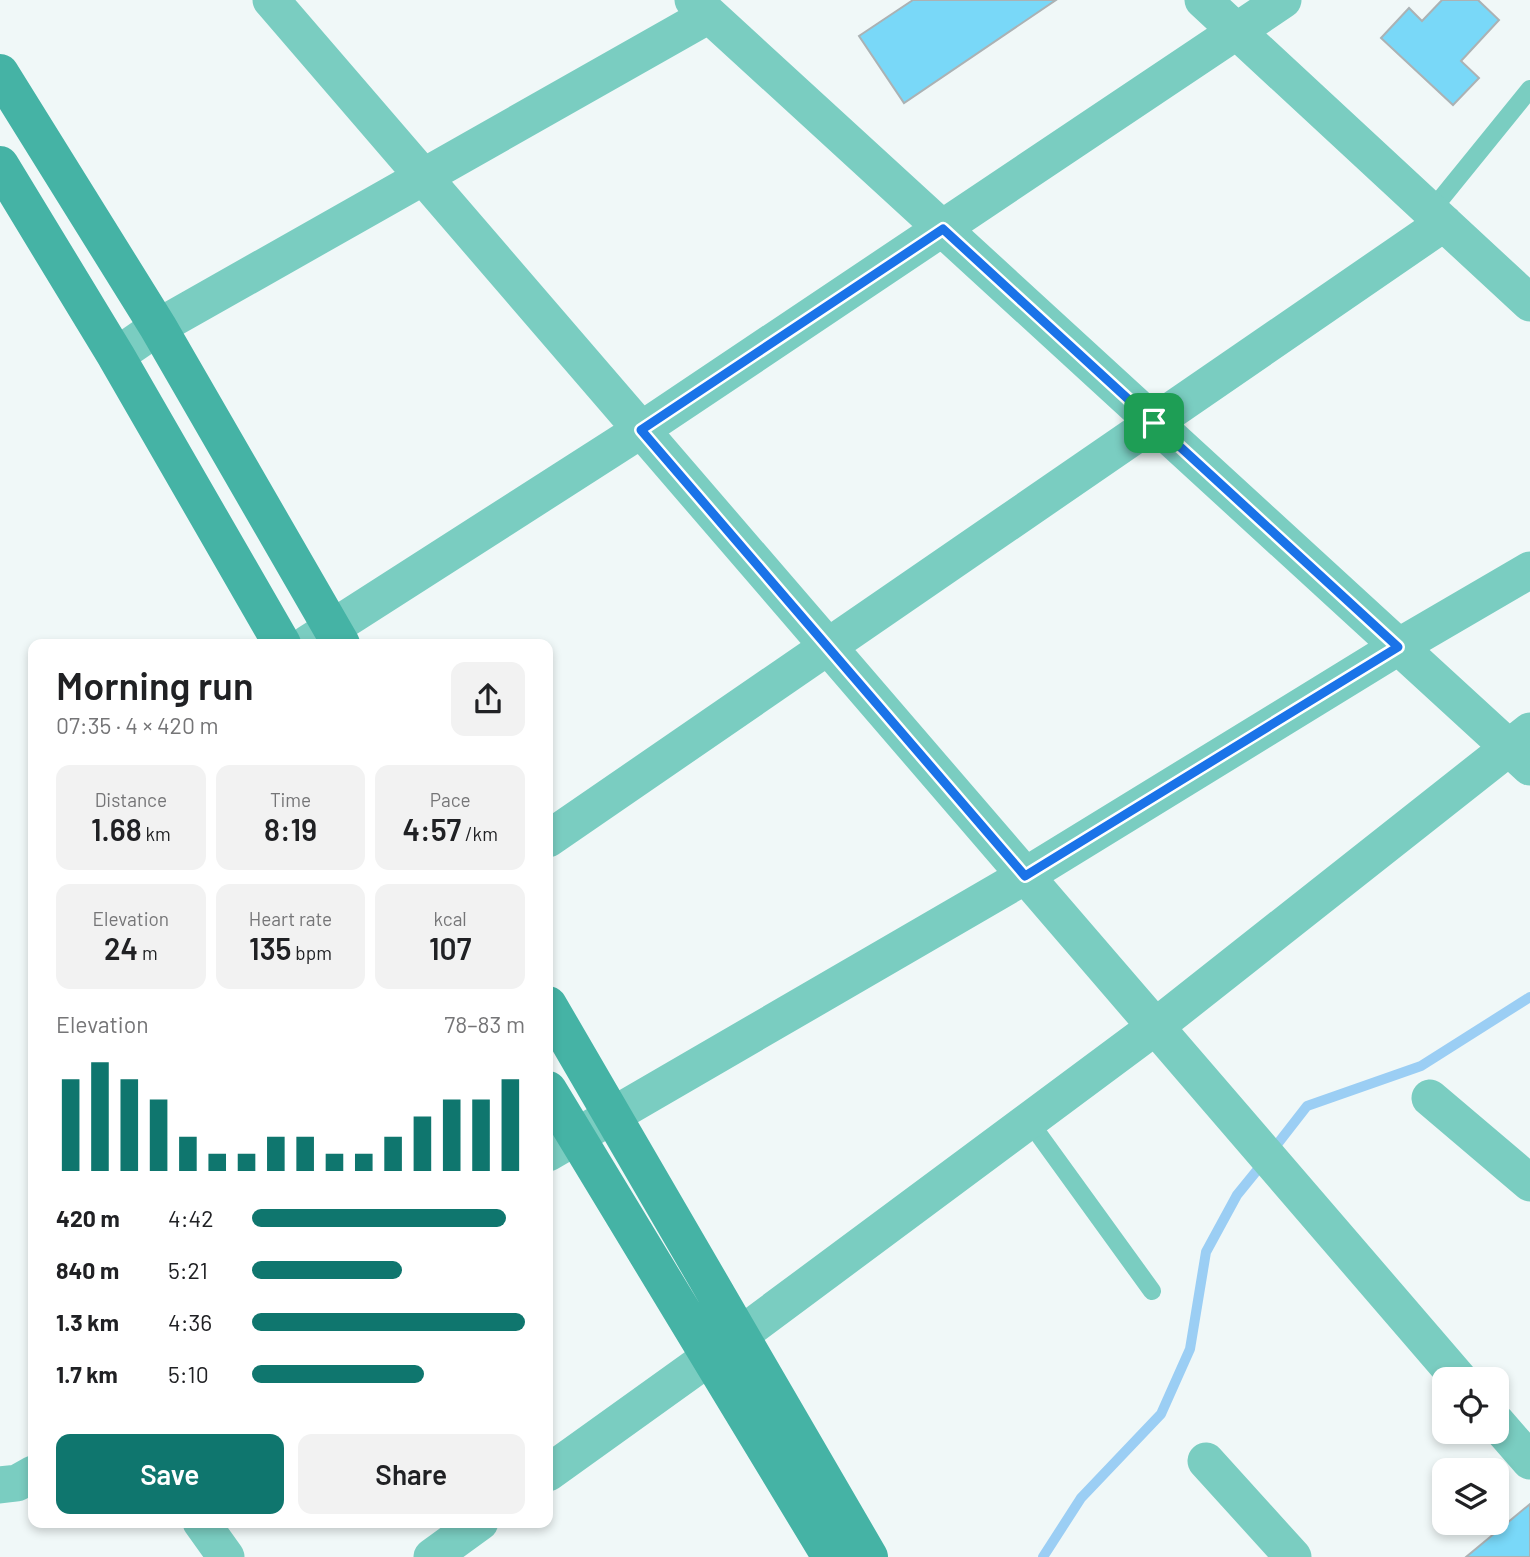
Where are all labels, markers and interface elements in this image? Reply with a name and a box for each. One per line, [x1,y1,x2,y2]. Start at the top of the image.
pin [1124,393,1184,453]
icon: arrive [1135,404,1173,442]
text: Morning run [56,662,254,708]
button: share [451,662,525,736]
text: 07:35 · 4 × 420 m [56,711,219,739]
text: Distance [95,788,167,811]
text: Time [270,788,311,811]
text: Pace [430,788,471,811]
text: 1.68 [91,811,142,847]
text: 8:19 [264,811,317,847]
text: 4:57 [402,811,461,847]
text: km [142,822,171,845]
text: /km [461,822,498,845]
text: Elevation [93,907,169,930]
text: Heart rate [249,907,332,930]
text: kcal [434,907,467,930]
text: 24 [104,930,138,966]
text: 135 [249,930,292,966]
text: 107 [429,930,471,966]
text: m [138,941,158,964]
text: bpm [292,941,332,964]
text: Elevation [56,1010,149,1038]
text: 78–83 m [444,1010,525,1038]
text: 420 m [56,1204,120,1232]
text: 4:42 [168,1204,213,1232]
text: 840 m [56,1256,119,1284]
text: 5:21 [168,1256,208,1284]
text: 1.3 km [56,1308,119,1336]
text: 4:36 [168,1308,212,1336]
text: 1.7 km [56,1360,118,1388]
text: 5:10 [168,1360,209,1388]
map controls [1432,1367,1509,1535]
button: locate [1432,1367,1509,1444]
button: Save [56,1434,284,1514]
button: Share [298,1434,525,1514]
button: layers [1432,1458,1509,1535]

